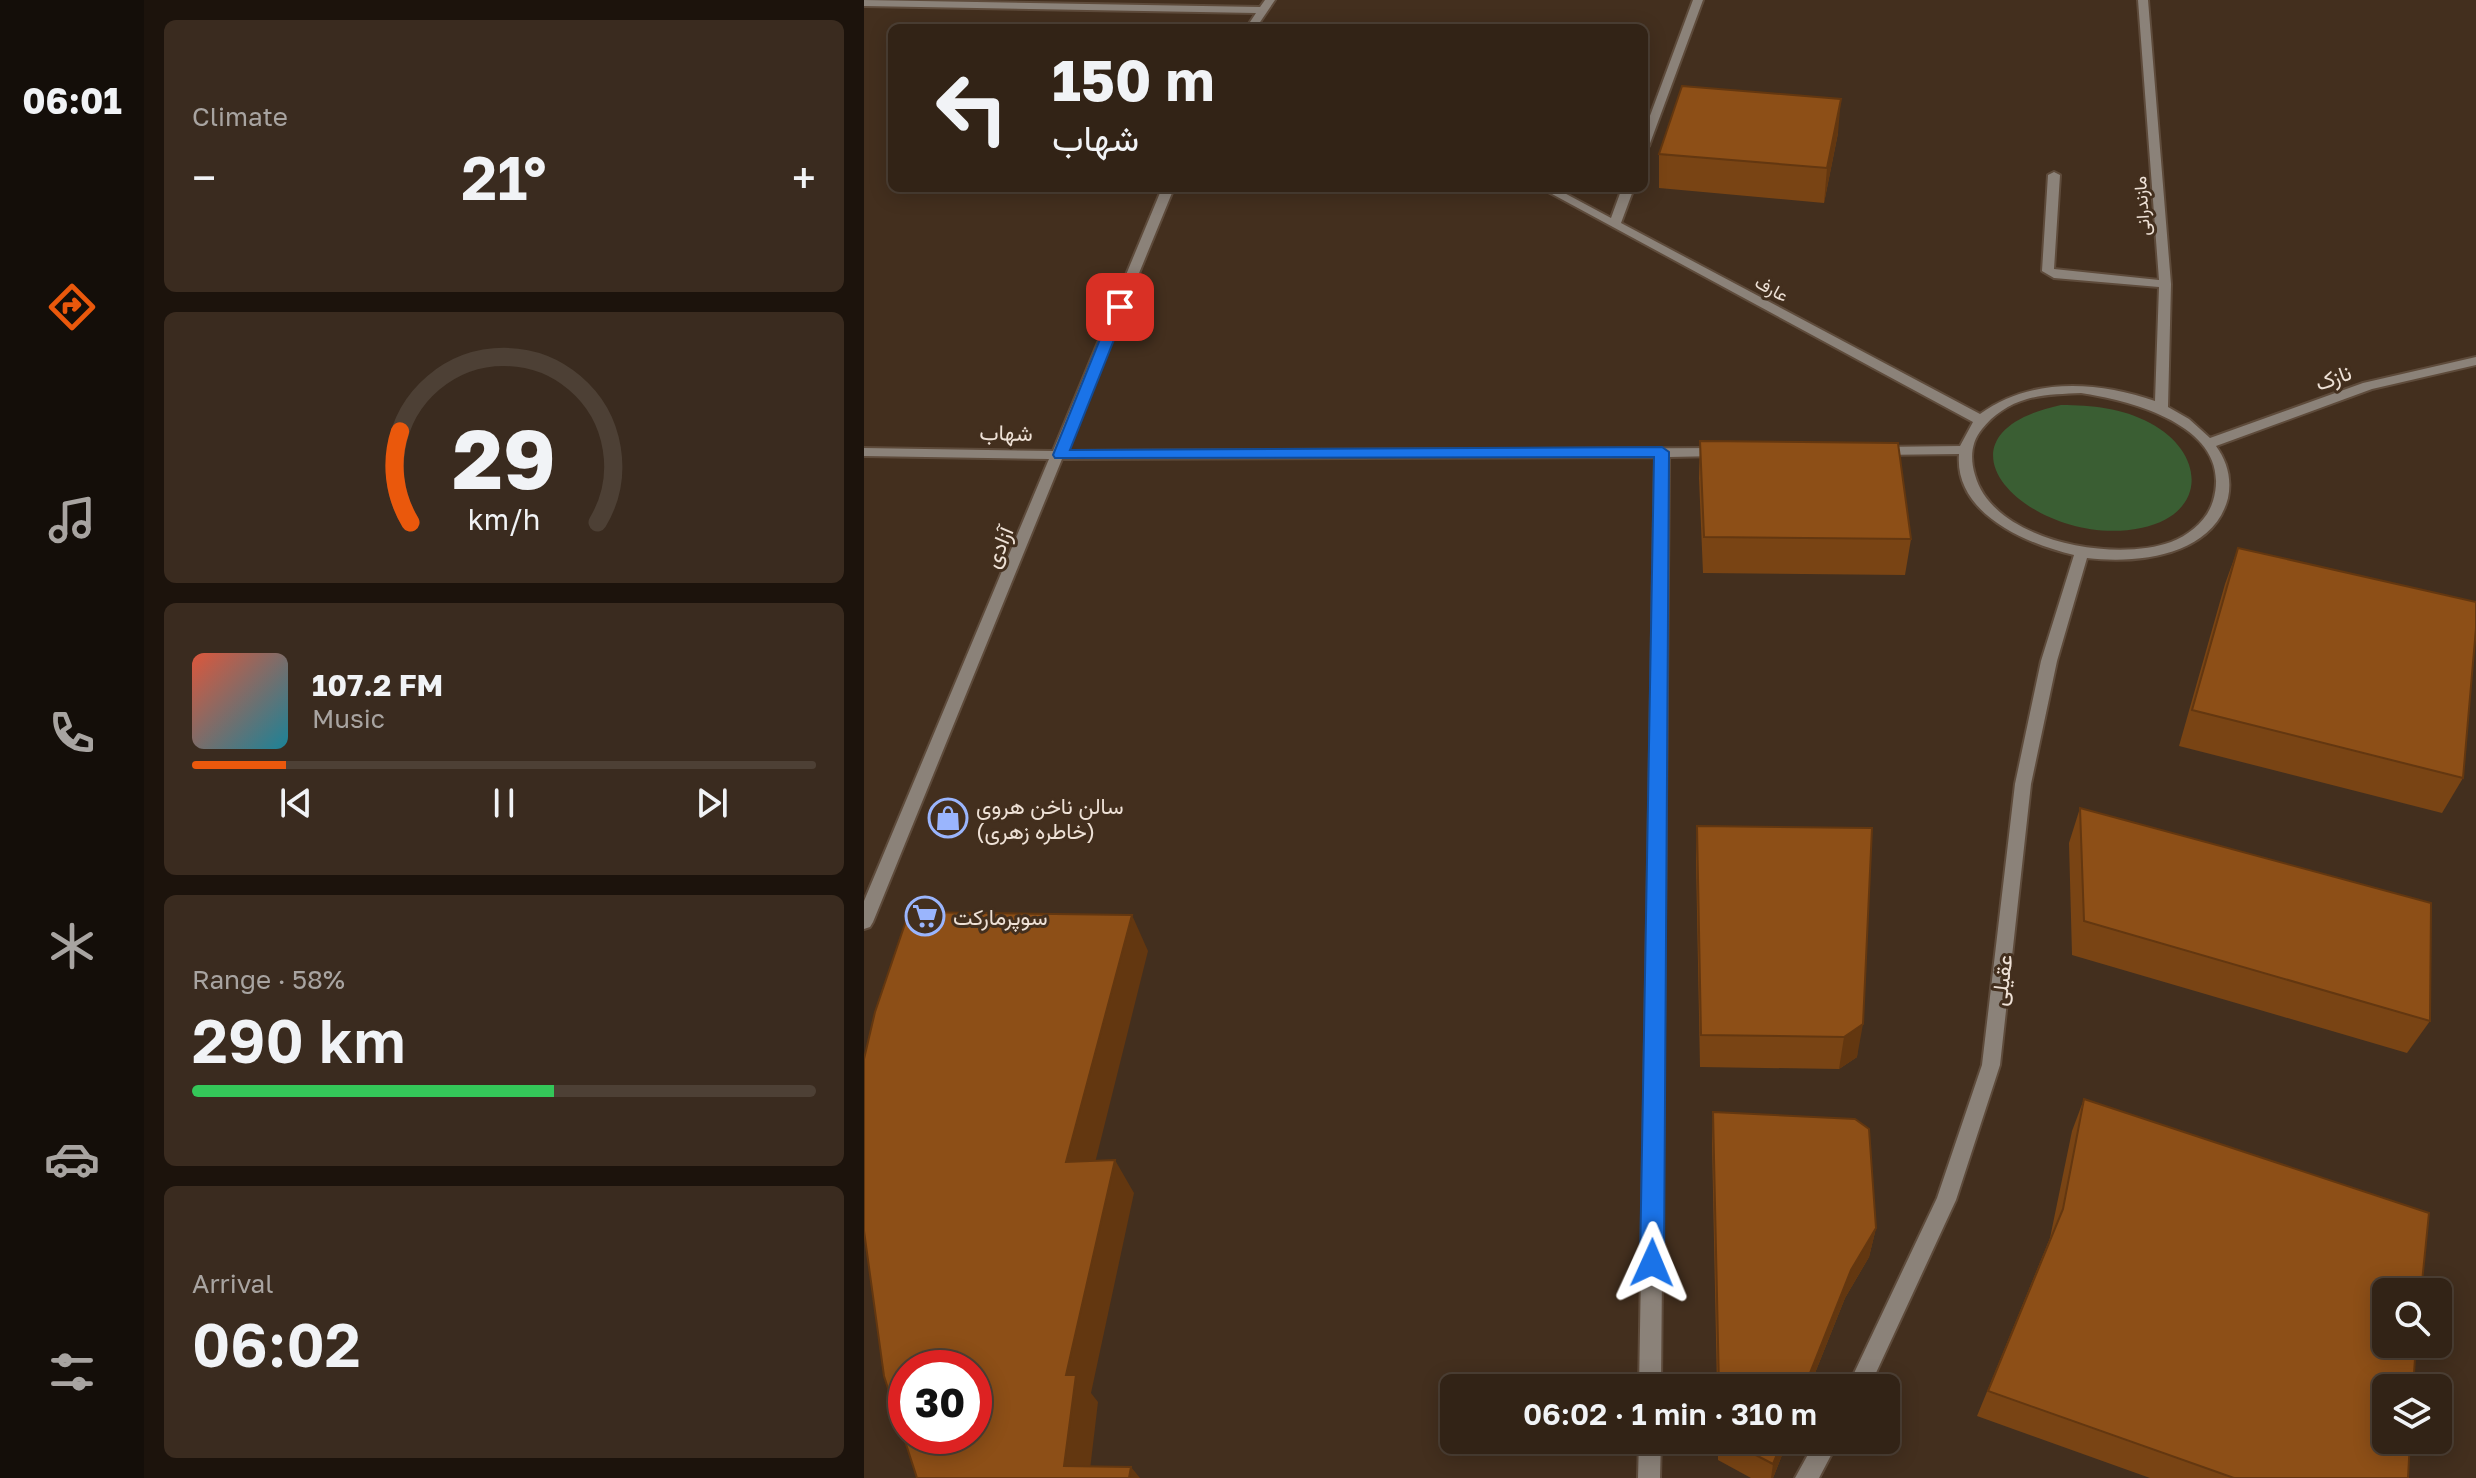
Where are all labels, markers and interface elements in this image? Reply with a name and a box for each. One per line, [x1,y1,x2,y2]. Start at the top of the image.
text: 150 m [1052,46,1214,113]
icon: left [920,56,1024,160]
text: 06:01 [22,79,122,122]
text: Climate [192,101,288,132]
text: شهاب [1052,116,1139,159]
text: 21° [461,141,547,213]
text: − [192,151,216,204]
text: + [792,151,816,204]
street label: مازندرانی [2128,175,2155,237]
street label: عارف [1751,270,1792,307]
pin [1086,273,1154,341]
icon: directions [44,279,100,335]
icon: arrive [1098,285,1142,329]
street label: نازک [2311,358,2355,397]
text: 29 [452,407,556,507]
street label: شهاب [979,418,1033,447]
icon: music [44,492,100,548]
text: km/h [468,503,540,537]
street label: آزادی [977,521,1020,572]
text: 107.2 FM [312,667,443,703]
text: Music [312,703,385,734]
icon: phone [44,705,100,761]
icon: previous [274,781,318,825]
icon: pause [482,781,526,825]
icon: next [690,781,734,825]
place label: سالن ناخن هروی (خاطره زهری) [976,792,1124,845]
shop icon: سالن ناخن هروی (خاطره زهری) [927,797,969,839]
supermarket icon: سوپرمارکت [904,895,946,937]
place label: سوپرمارکت [953,903,1048,932]
icon: climate [44,918,100,974]
street label: عقیلی [1984,953,2019,1007]
text: Range · 58% [192,964,345,995]
text: 290 km [192,1004,406,1076]
icon: car [44,1131,100,1187]
position arrow [1610,1221,1694,1305]
text: Arrival [192,1268,273,1299]
map controls [2372,1278,2452,1454]
button: search [2372,1278,2452,1358]
text: 06:02 [192,1308,361,1380]
icon: filters [44,1344,100,1400]
speed limit sign: 30 [888,1350,992,1454]
button: layers [2372,1374,2452,1454]
text: 06:02 · 1 min · 310 m [1523,1396,1817,1432]

